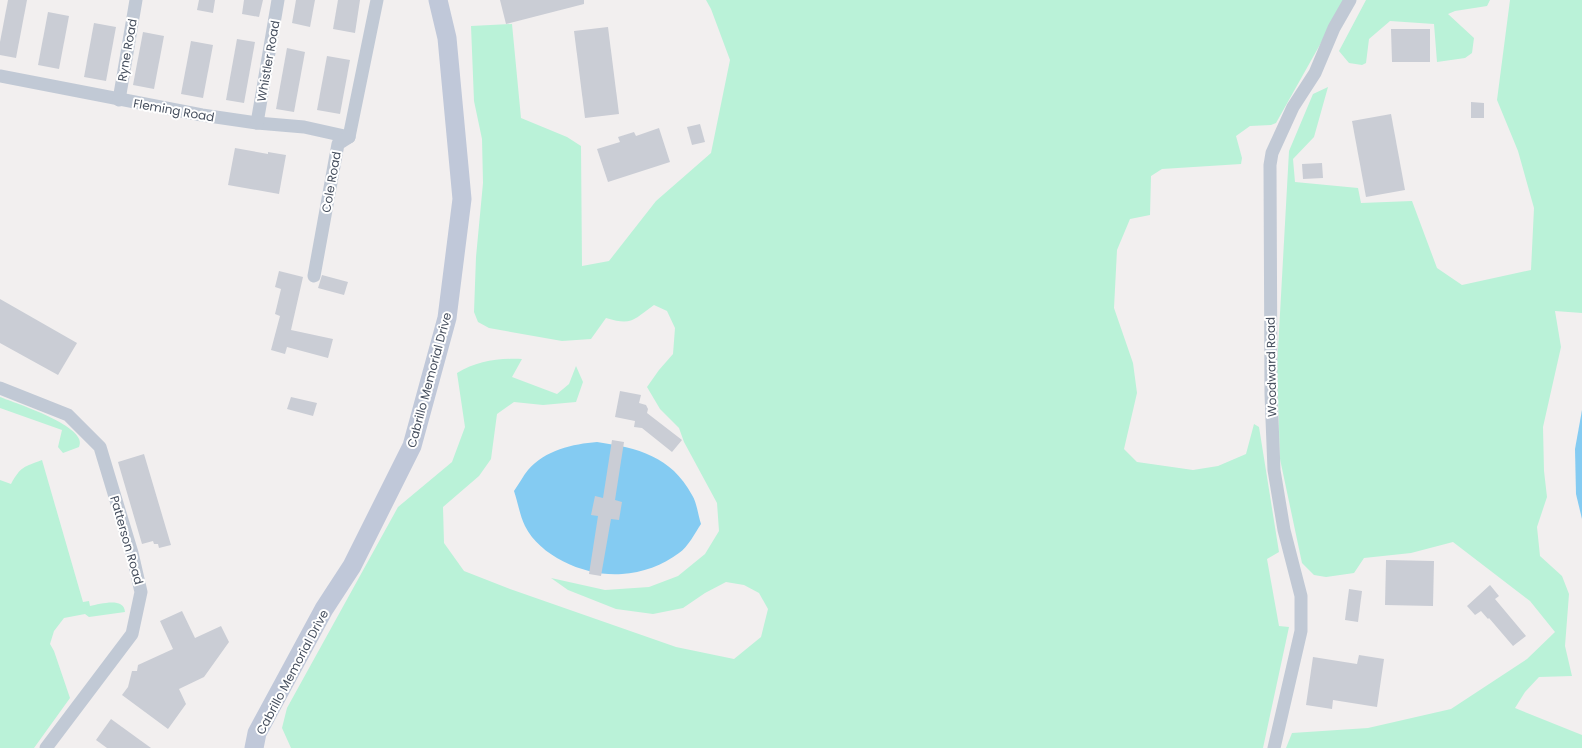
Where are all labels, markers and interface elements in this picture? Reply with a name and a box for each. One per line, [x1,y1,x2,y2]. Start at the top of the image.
street label: Ryne Road [113,17,141,83]
street label: Whistler Road [252,19,284,103]
street label: Fleming Road [132,95,216,125]
street label: Cole Road [317,150,345,214]
street label: Cabrillo Memorial Drive [403,311,455,449]
street label: Woodward Road [1262,317,1280,417]
street label: Patterson Road [106,494,148,586]
street label: Cabrillo Memorial Drive [252,607,332,737]

